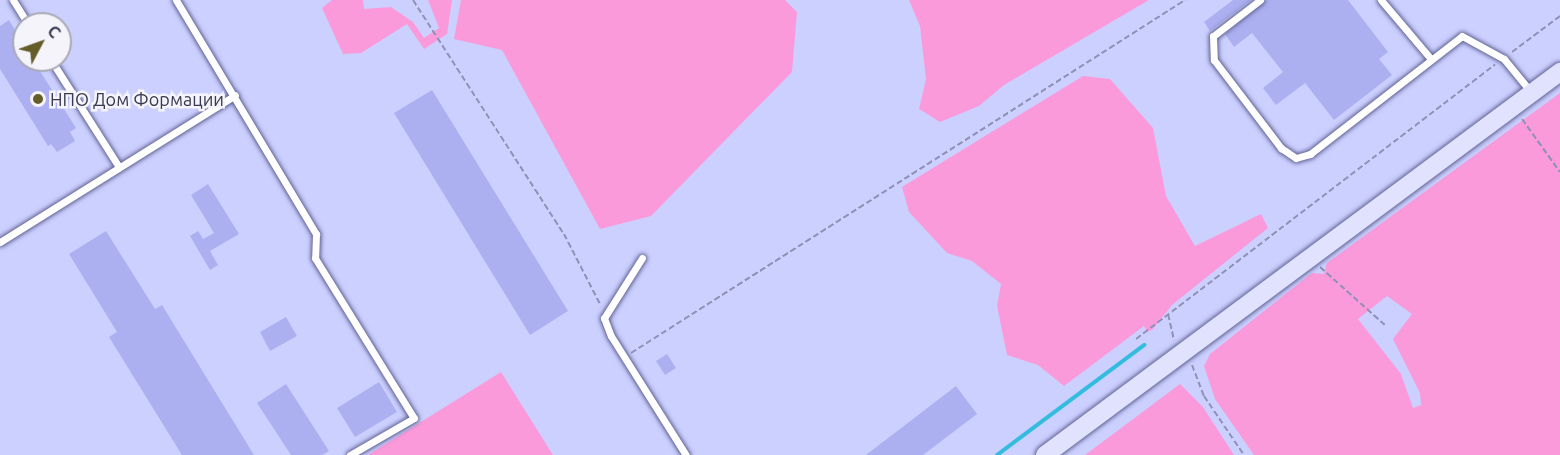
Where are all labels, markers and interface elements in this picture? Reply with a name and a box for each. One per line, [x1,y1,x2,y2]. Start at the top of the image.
north arrow [12,12,72,72]
text: С [44,22,64,41]
place label: НПО Дом Формации [50,88,224,110]
marker: НПО Дом Формации [31,92,45,106]

